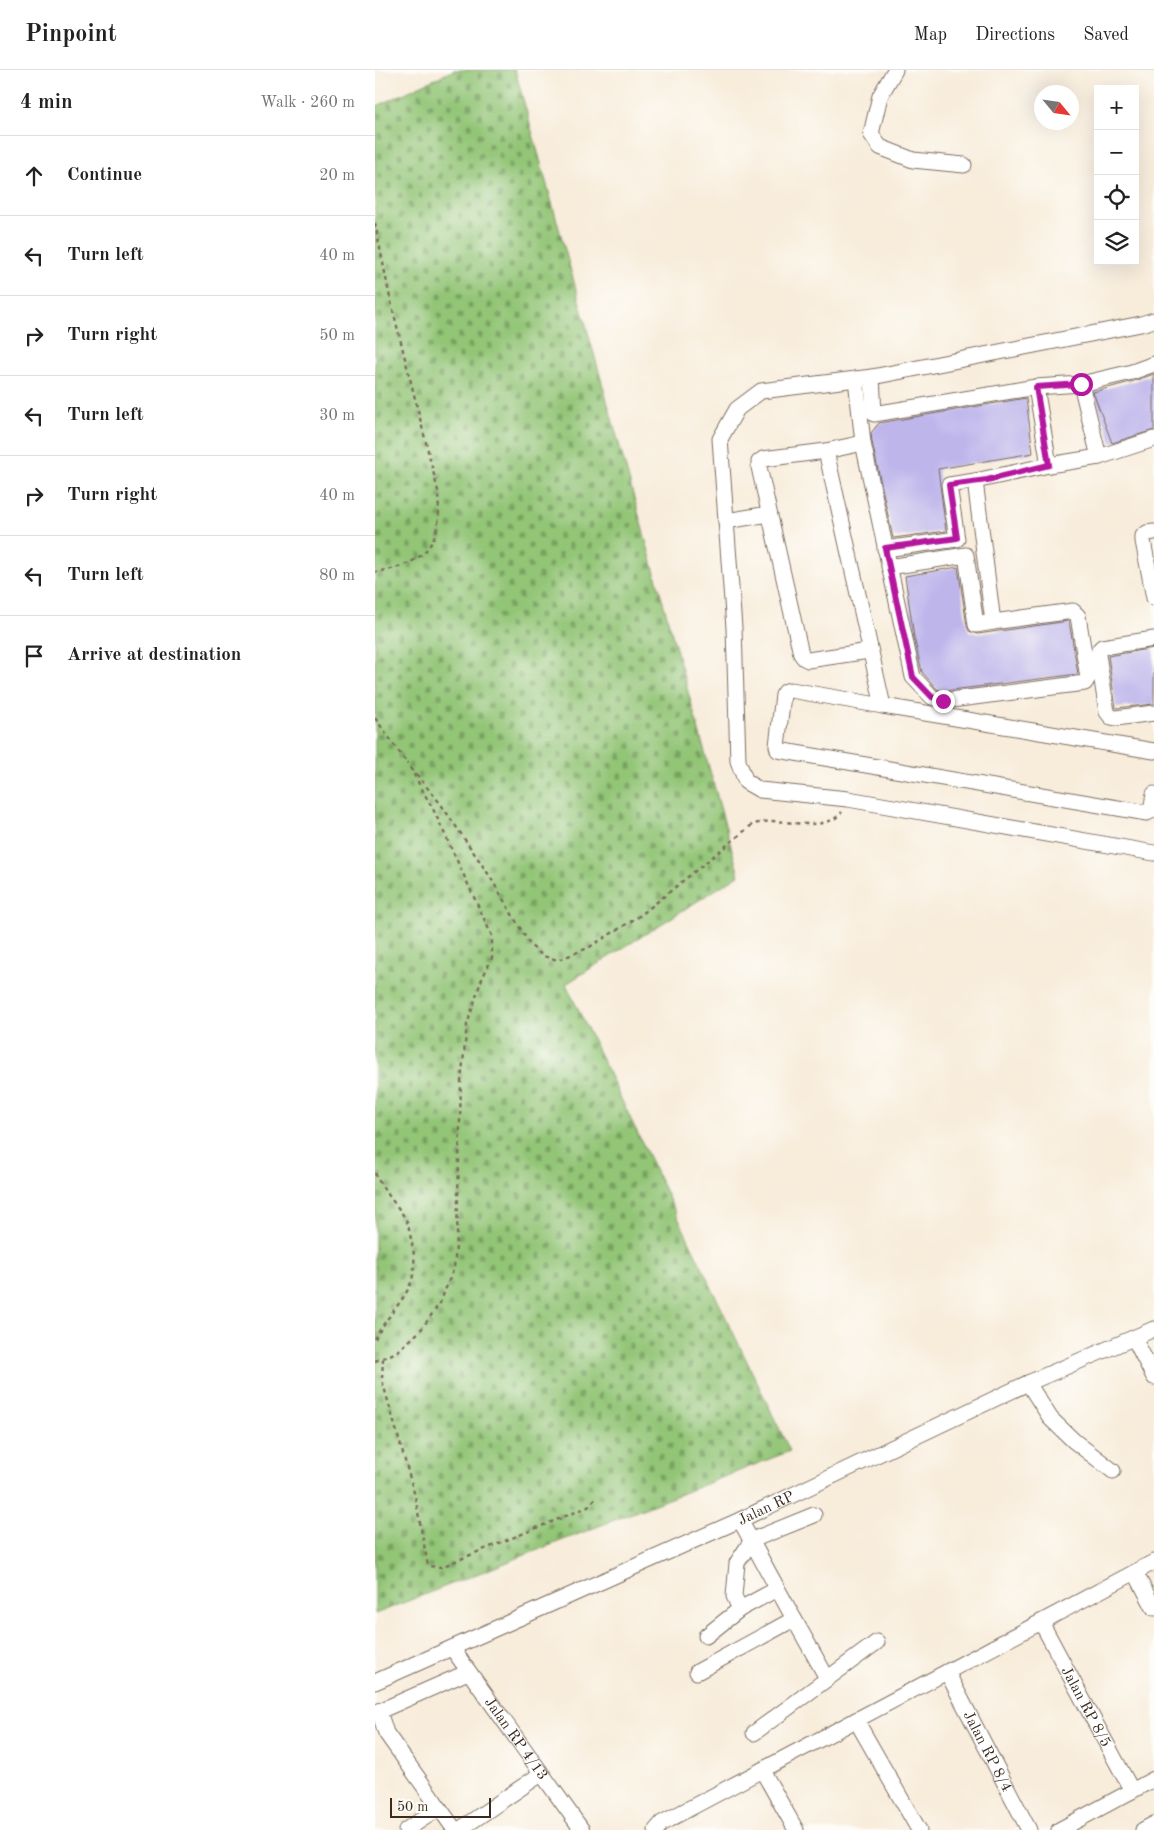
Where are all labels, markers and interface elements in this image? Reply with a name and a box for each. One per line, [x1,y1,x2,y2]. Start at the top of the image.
text: Pinpoint [25,23,117,47]
text: Map [914,26,947,44]
text: Directions [975,26,1055,44]
text: Saved [1083,26,1129,44]
north arrow [1034,85,1079,130]
map controls [1094,85,1139,265]
button: + [1094,85,1139,130]
text: 4 min [20,92,73,113]
text: Walk · 260 m [260,95,355,111]
button: − [1094,130,1139,175]
icon: ahead [20,162,48,190]
text: Continue [67,166,142,185]
text: 20 m [319,168,355,184]
button: locate [1094,175,1139,220]
button: layers [1094,220,1139,265]
icon: left [20,242,48,270]
text: Turn left [67,246,144,265]
text: 40 m [319,248,355,264]
icon: right [20,322,48,350]
text: Turn right [67,326,157,345]
text: 50 m [319,328,355,344]
route start [1070,373,1093,396]
icon: left [20,402,48,430]
text: Turn left [67,406,144,425]
text: 30 m [319,408,355,424]
icon: right [20,482,48,510]
text: Turn right [67,486,157,505]
text: 40 m [319,488,355,504]
icon: left [20,562,48,590]
text: Turn left [67,566,144,585]
text: 80 m [319,568,355,584]
icon: arrive [20,642,48,670]
text: Arrive at destination [67,646,241,665]
route end [932,690,955,713]
street label: Jalan RP [736,1489,797,1529]
street label: Jalan RP 8/5 [1058,1665,1113,1750]
street label: Jalan RP 4/13 [481,1695,550,1783]
street label: Jalan RP 8/4 [960,1709,1014,1794]
scale bar [390,1795,491,1818]
text: 50 m [397,1800,428,1814]

